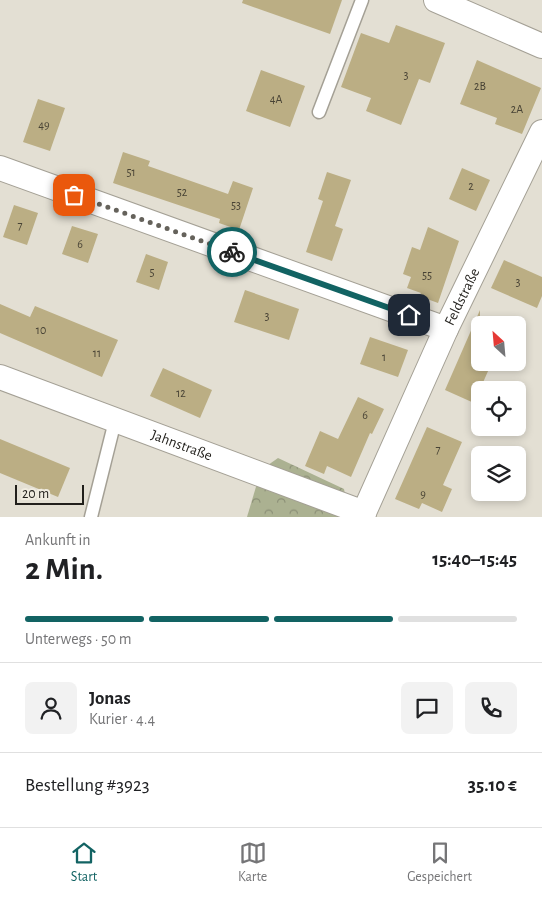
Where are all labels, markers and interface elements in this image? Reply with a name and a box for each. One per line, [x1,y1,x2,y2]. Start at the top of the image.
house number: 3 [404,69,409,81]
house number: 2B [474,80,486,92]
house number: 4A [270,93,282,105]
house number: 2A [511,103,523,115]
house number: 49 [38,119,50,131]
house number: 51 [126,166,136,178]
pin [53,174,95,216]
house number: 2 [468,180,474,192]
icon: bag [60,181,88,209]
house number: 52 [177,186,188,198]
house number: 53 [231,199,241,211]
house number: 7 [17,219,23,231]
courier [207,227,257,277]
house number: 6 [77,238,83,250]
icon: bike [218,238,246,266]
street label: Feldstraße [442,265,482,328]
house number: 5 [149,266,155,278]
house number: 55 [422,269,432,281]
house number: 3 [516,276,521,288]
pin [388,294,430,336]
icon: home [395,301,423,329]
house number: 3 [265,310,270,322]
north arrow [471,316,526,371]
map controls [471,316,526,501]
house number: 10 [36,324,46,336]
house number: 11 [93,347,101,359]
house number: 1 [382,351,386,363]
button: locate [471,381,526,436]
house number: 12 [176,387,186,399]
house number: 6 [362,409,368,421]
street label: Jahnstraße [149,427,214,463]
house number: 7 [435,443,441,455]
button: layers [471,446,526,501]
scale bar [15,482,84,505]
text: 20 m [22,487,49,501]
house number: 9 [420,488,426,500]
text: Ankunft in [25,532,91,548]
text: 15:40–15:45 [432,550,517,569]
text: 2 Min. [25,553,103,585]
text: Unterwegs · 50 m [25,631,132,647]
button: person [25,682,77,734]
button: chat [401,682,453,734]
button: phone [465,682,517,734]
text: Jonas [89,689,131,708]
text: Kurier · 4.4 [89,711,155,727]
text: Bestellung #3923 [25,776,149,795]
text: 35.10 € [468,776,517,795]
tab: Start [70,839,98,886]
tab: Karte [238,839,267,886]
tab: Gespeichert [407,839,472,886]

